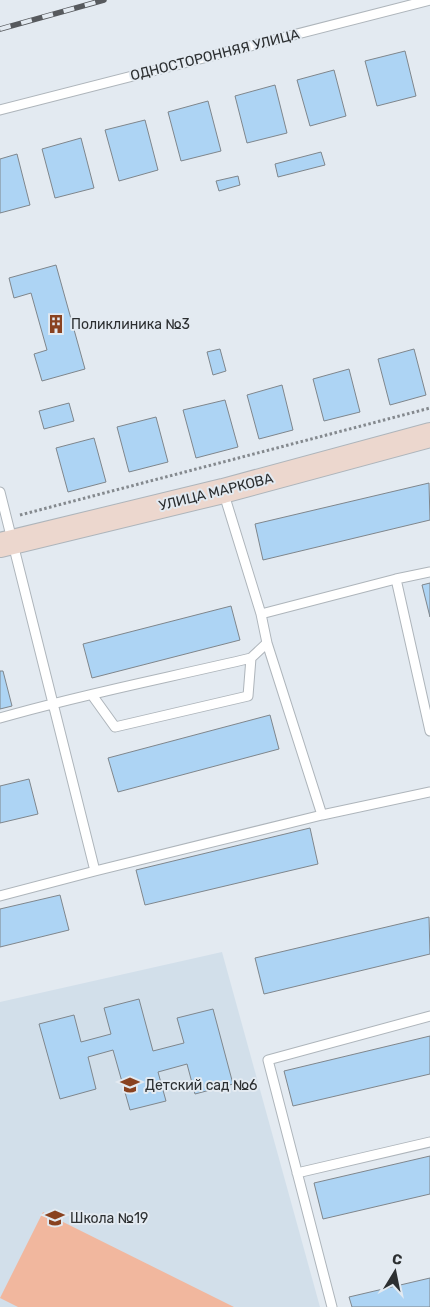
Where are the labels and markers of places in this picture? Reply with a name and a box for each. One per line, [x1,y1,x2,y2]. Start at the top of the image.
building icon: Поликлиника №3 [45,313,67,335]
place label: Поликлиника №3 [71,316,190,333]
school or university icon: Детский сад №6 [119,1074,141,1096]
place label: Детский сад №6 [145,1077,258,1094]
school or university icon: Школа №19 [44,1207,66,1229]
place label: Школа №19 [70,1210,148,1227]

